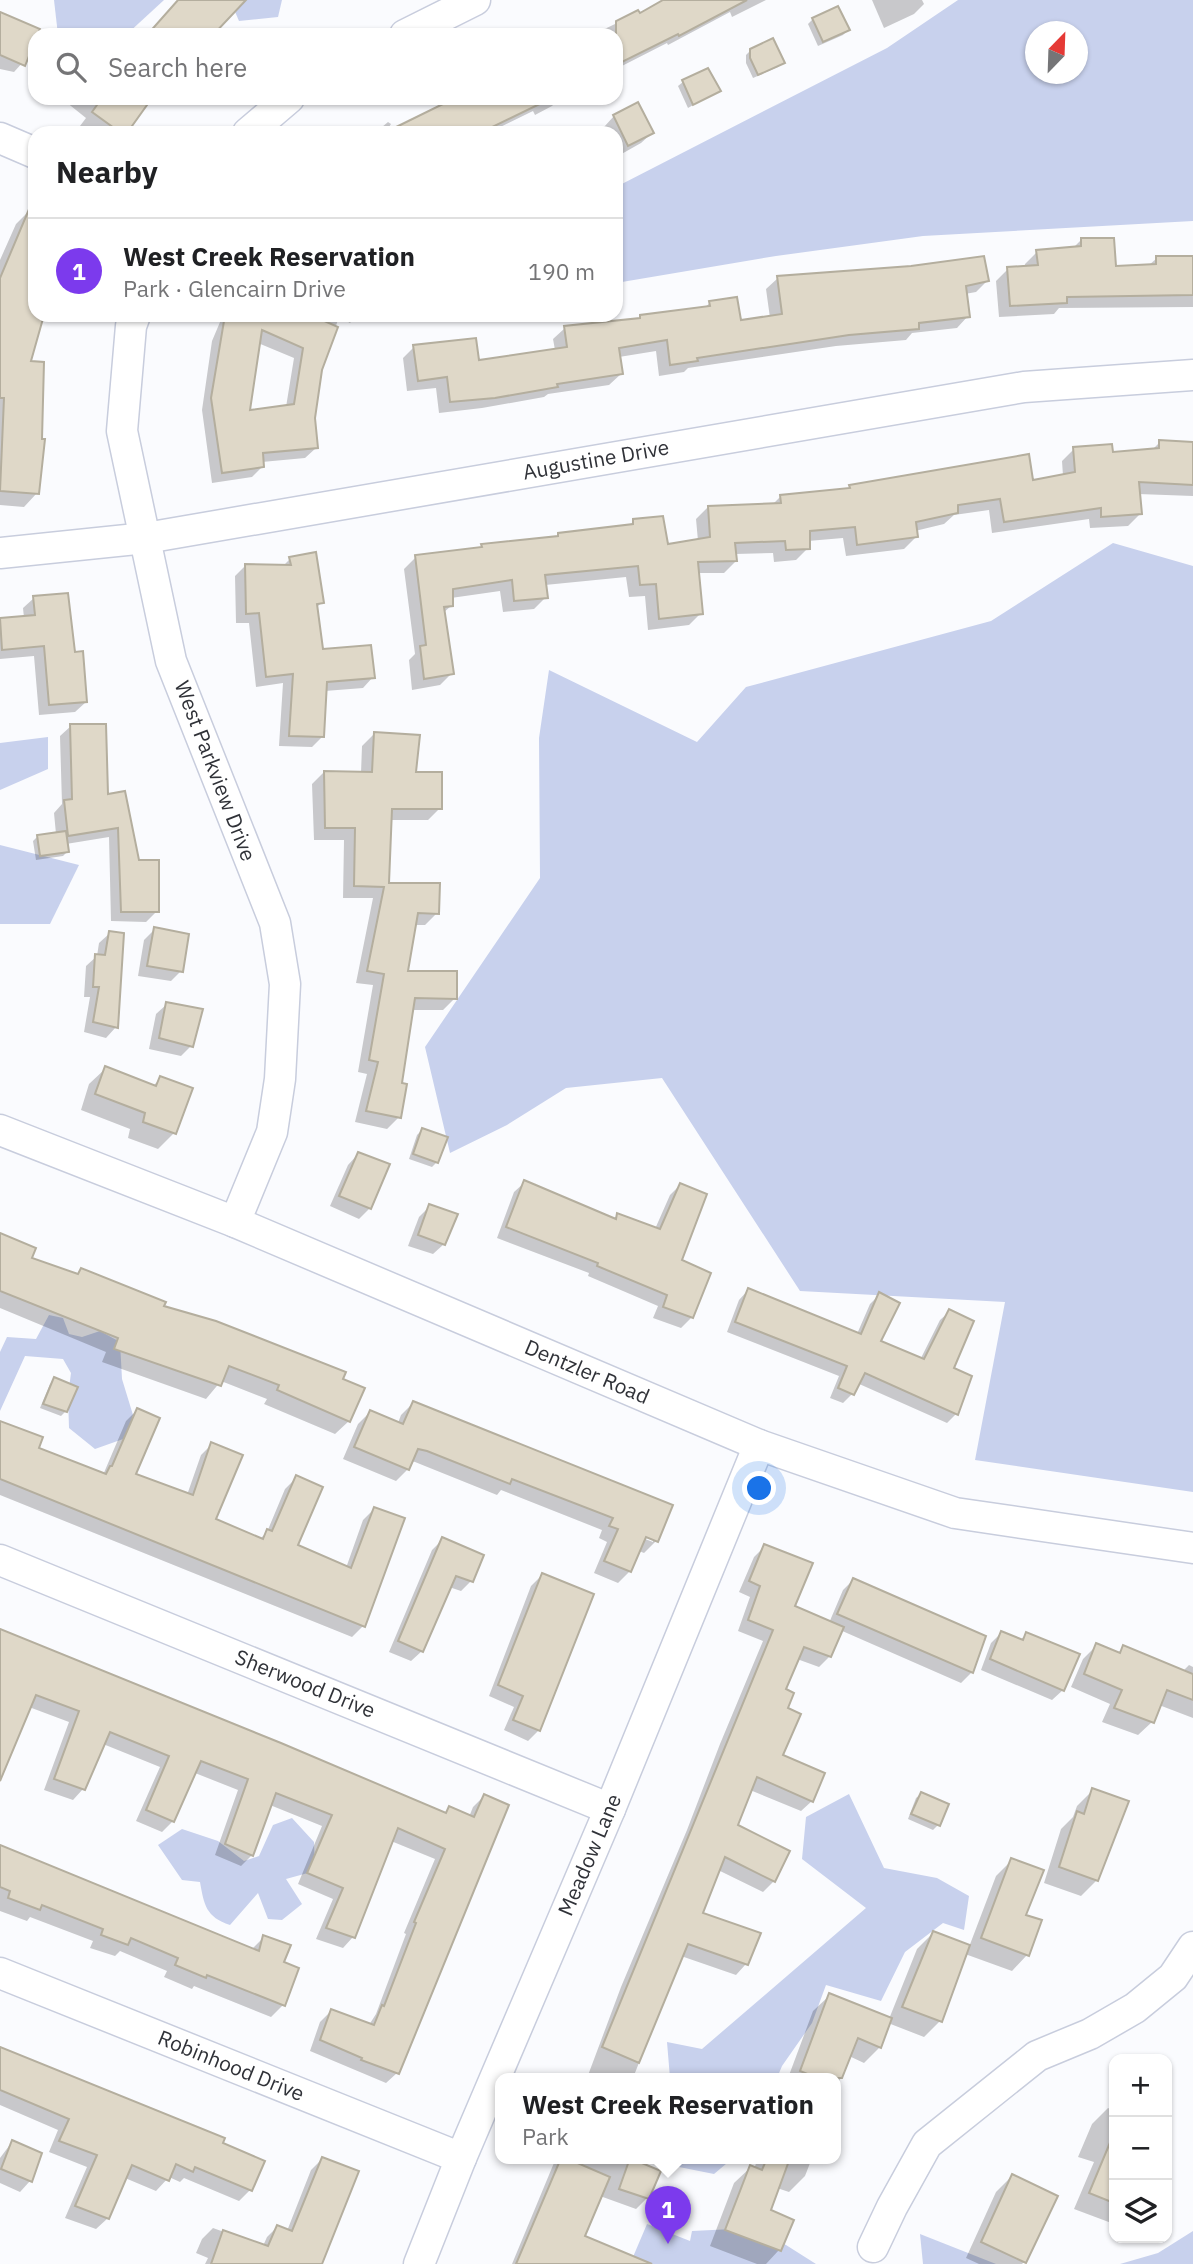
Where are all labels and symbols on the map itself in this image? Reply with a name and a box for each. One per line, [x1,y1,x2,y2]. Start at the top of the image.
north arrow [1025,21,1088,84]
street label: Augustine Drive [520,432,671,486]
street label: West Parkview Drive [169,676,263,865]
street label: Dentzler Road [521,1332,654,1410]
your location [742,1471,776,1505]
street label: Sherwood Drive [231,1642,380,1724]
street label: Meadow Lane [551,1789,627,1920]
street label: Robinhood Drive [154,2023,309,2107]
pin: 1 [645,2186,691,2244]

